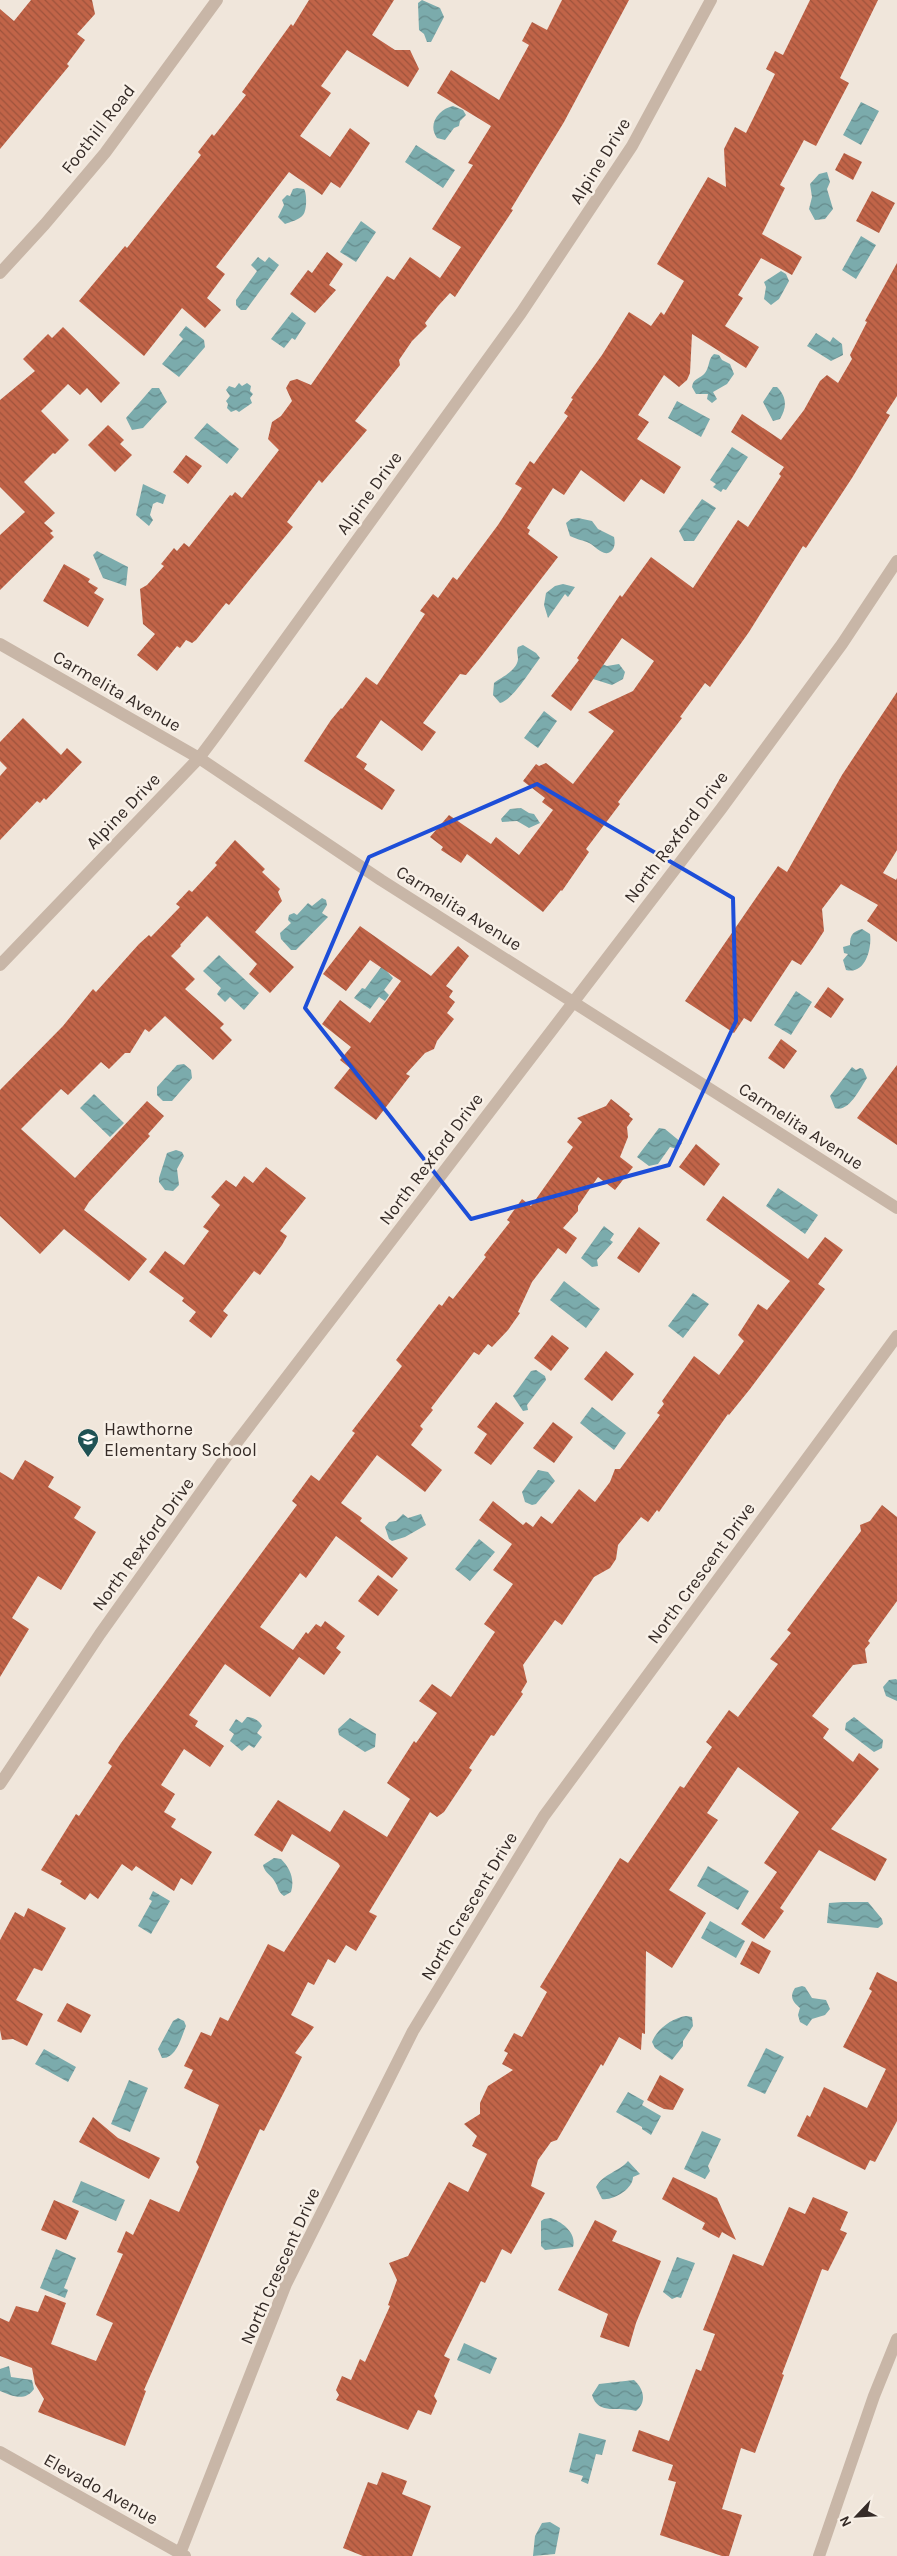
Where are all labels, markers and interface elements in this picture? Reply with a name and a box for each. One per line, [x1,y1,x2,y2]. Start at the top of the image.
street label: Foothill Road [56,80,140,178]
street label: Alpine Drive [565,114,635,208]
street label: Alpine Drive [331,447,407,539]
street label: Carmelita Avenue [49,645,185,737]
street label: North Rexford Drive [619,767,733,907]
street label: Alpine Drive [81,768,165,854]
street label: Carmelita Avenue [392,860,526,956]
street label: Carmelita Avenue [735,1078,867,1174]
street label: North Rexford Drive [374,1089,488,1229]
place label: Hawthorne Elementary School [104,1418,257,1461]
school or university icon: Hawthorne Elementary School [76,1427,100,1458]
street label: North Rexford Drive [87,1473,199,1615]
street label: North Crescent Drive [642,1498,760,1648]
street label: North Crescent Drive [416,1828,522,1984]
street label: North Crescent Drive [236,2184,324,2348]
street label: Elevado Avenue [40,2449,162,2529]
north arrow [832,2491,882,2541]
text: N [836,2513,855,2529]

